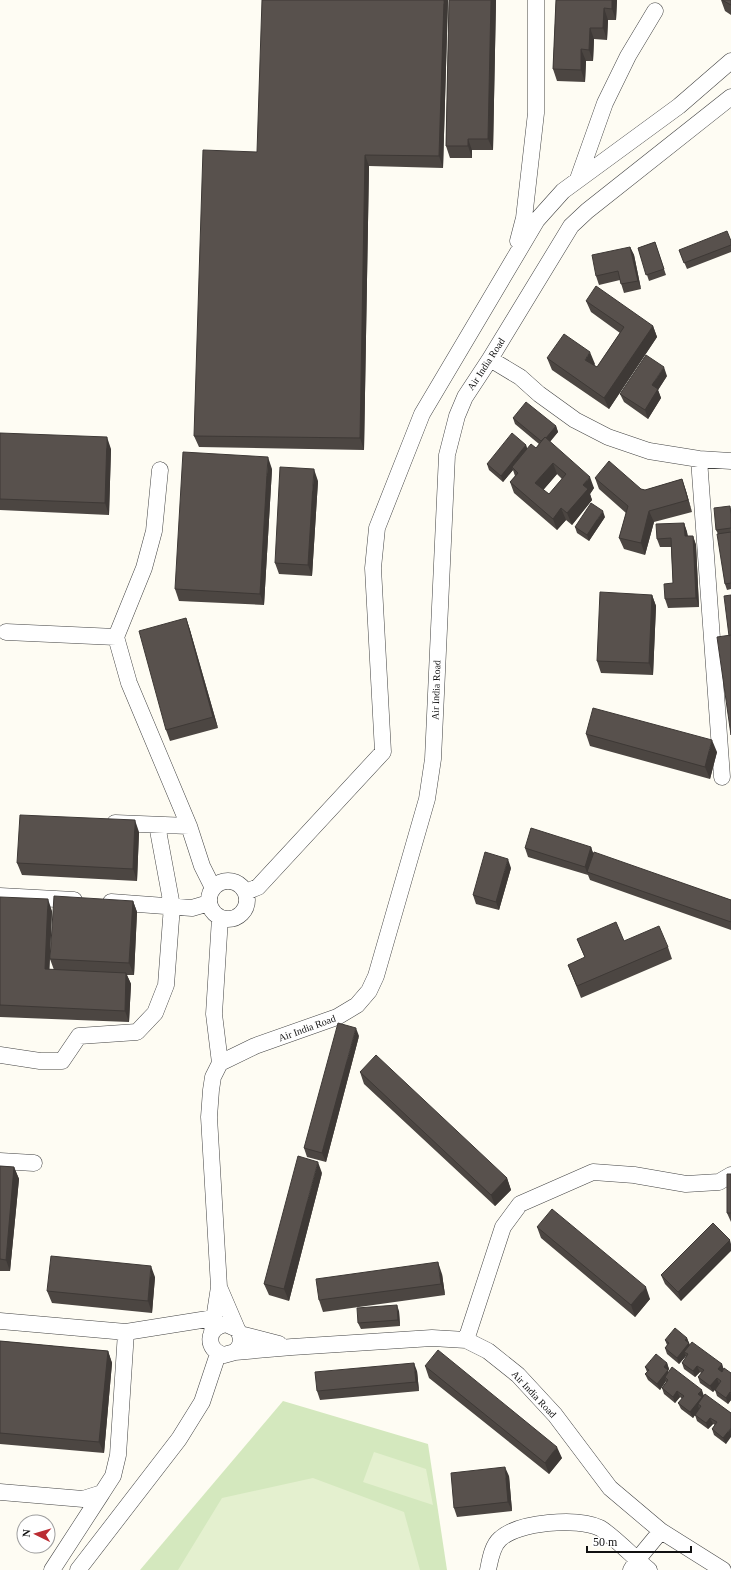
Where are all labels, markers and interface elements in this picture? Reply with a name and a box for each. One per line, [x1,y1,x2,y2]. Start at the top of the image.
street label: Air India Road [465,336,507,392]
street label: Air India Road [429,660,443,720]
street label: Air India Road [277,1013,337,1043]
street label: Air India Road [510,1368,558,1420]
north arrow [16,1514,56,1554]
scale bar [587,1528,691,1554]
text: N [20,1529,32,1538]
text: 50 m [593,1535,618,1549]

